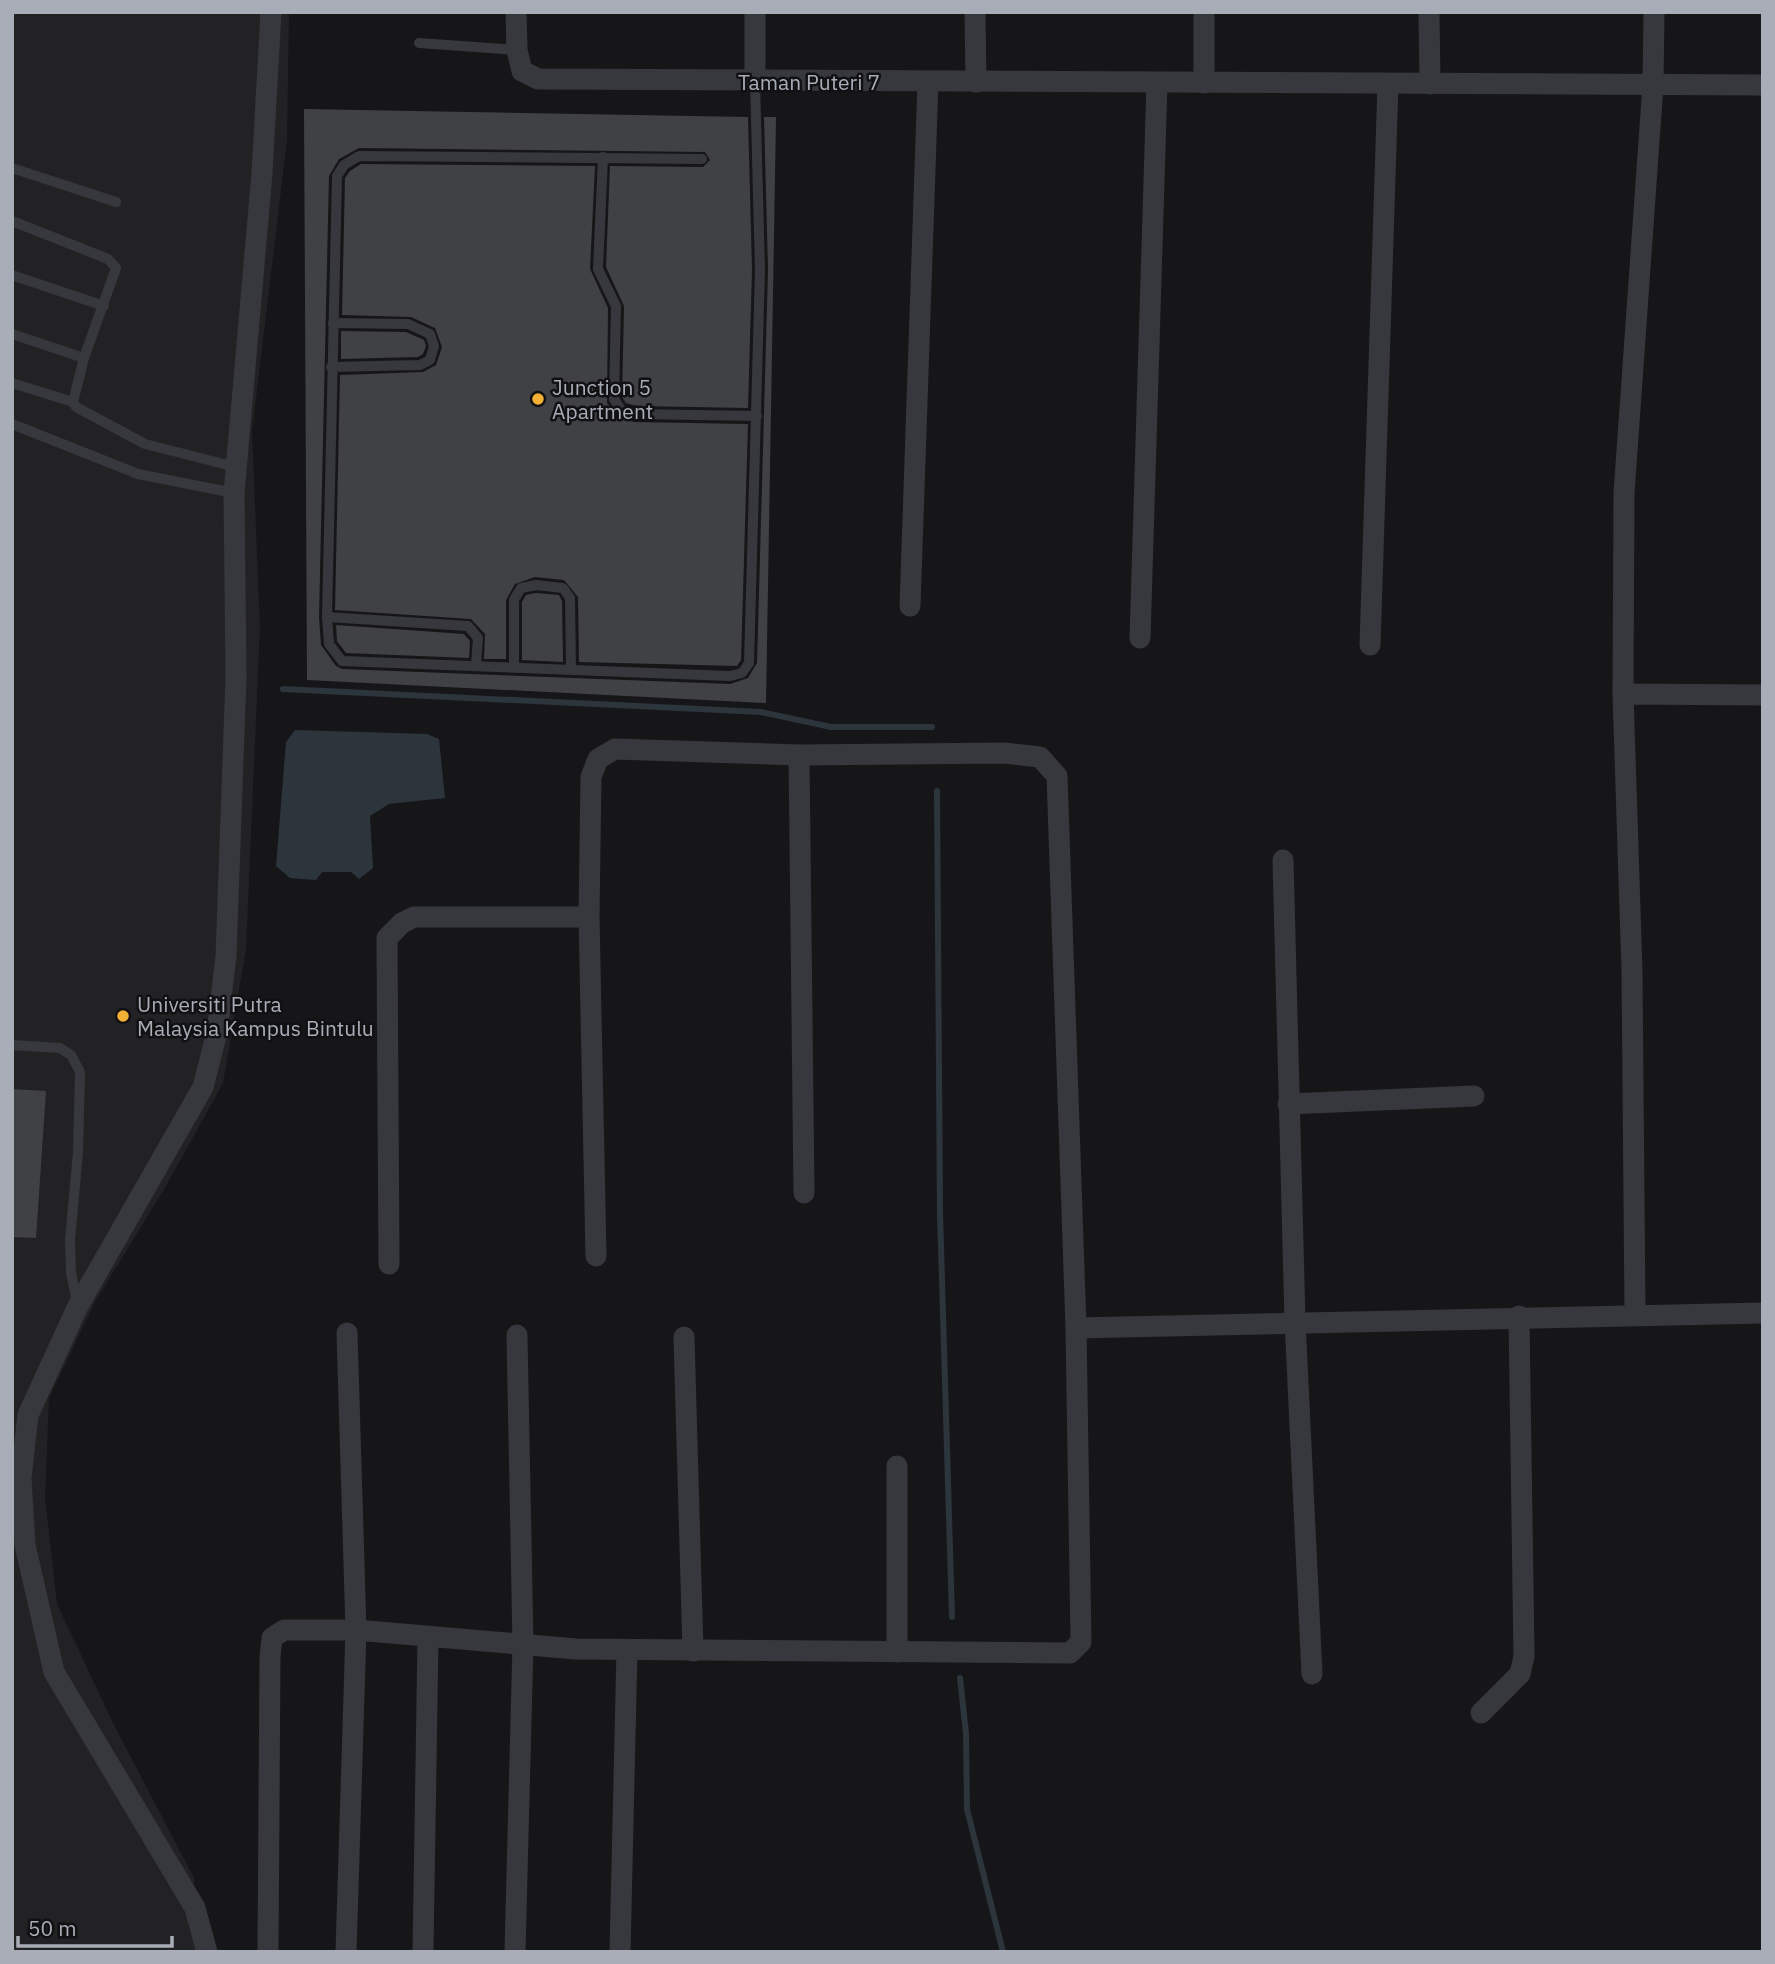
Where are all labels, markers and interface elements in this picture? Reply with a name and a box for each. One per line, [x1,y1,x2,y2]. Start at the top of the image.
street label: Taman Puteri 7 [738,68,880,96]
place label: Junction 5 Apartment [552,373,653,425]
marker: Junction 5 Apartment [530,391,546,407]
place label: Universiti Putra Malaysia Kampus Bintulu [137,990,374,1042]
marker: Universiti Putra Malaysia Kampus Bintulu [115,1008,131,1024]
scale bar [18,1904,172,1948]
text: 50 m [28,1914,77,1942]

